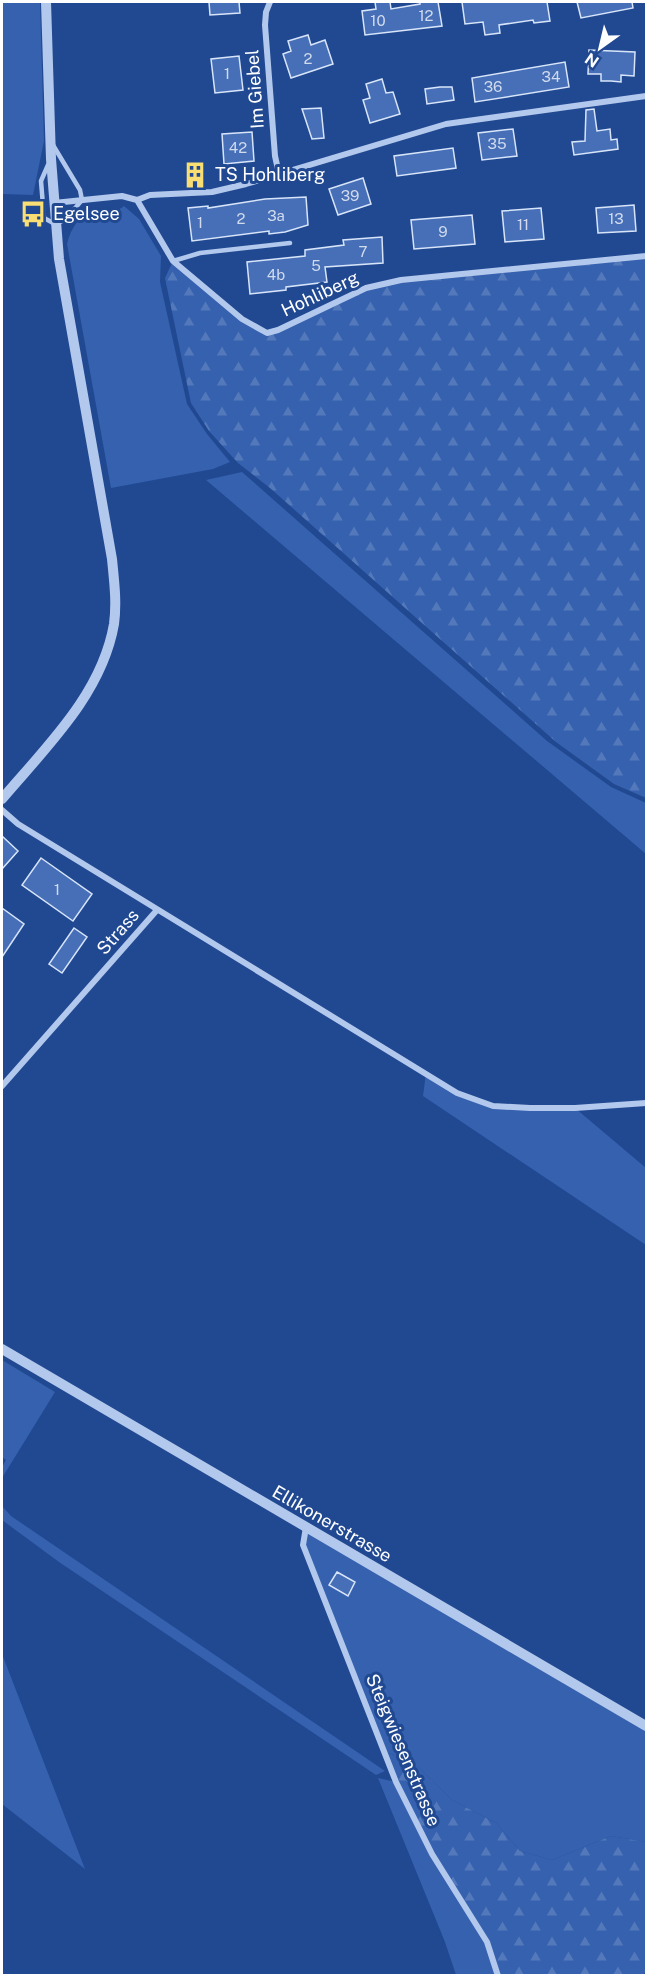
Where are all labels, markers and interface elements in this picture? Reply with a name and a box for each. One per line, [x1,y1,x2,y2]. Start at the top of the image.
house number: 12 [418,7,434,24]
house number: 10 [370,12,386,29]
north arrow [570,18,630,78]
street label: Im Giebel [241,49,268,129]
text: N [581,49,602,71]
house number: 2 [304,50,313,67]
house number: 1 [224,65,230,82]
house number: 34 [542,68,560,85]
house number: 36 [484,78,502,95]
house number: 35 [487,135,507,152]
house number: 42 [229,139,247,156]
building icon: TS Hohliberg [180,160,210,190]
place label: TS Hohliberg [215,164,325,185]
house number: 39 [341,187,359,204]
bus stop icon: Egelsee [18,199,48,229]
place label: Egelsee [53,203,120,224]
house number: 3a [267,207,285,224]
house number: 2 [237,210,246,227]
house number: 13 [608,210,624,227]
house number: 1 [197,214,203,231]
house number: 11 [517,216,529,233]
house number: 9 [438,223,448,240]
house number: 7 [358,243,368,260]
house number: 5 [311,257,321,274]
house number: 4b [267,266,285,283]
street label: Hohliberg [278,266,362,321]
house number: 1 [54,881,60,898]
street label: Strass [92,905,143,959]
street label: Ellikonerstrasse [269,1481,396,1566]
street label: Steigwiesenstrasse [362,1670,445,1829]

